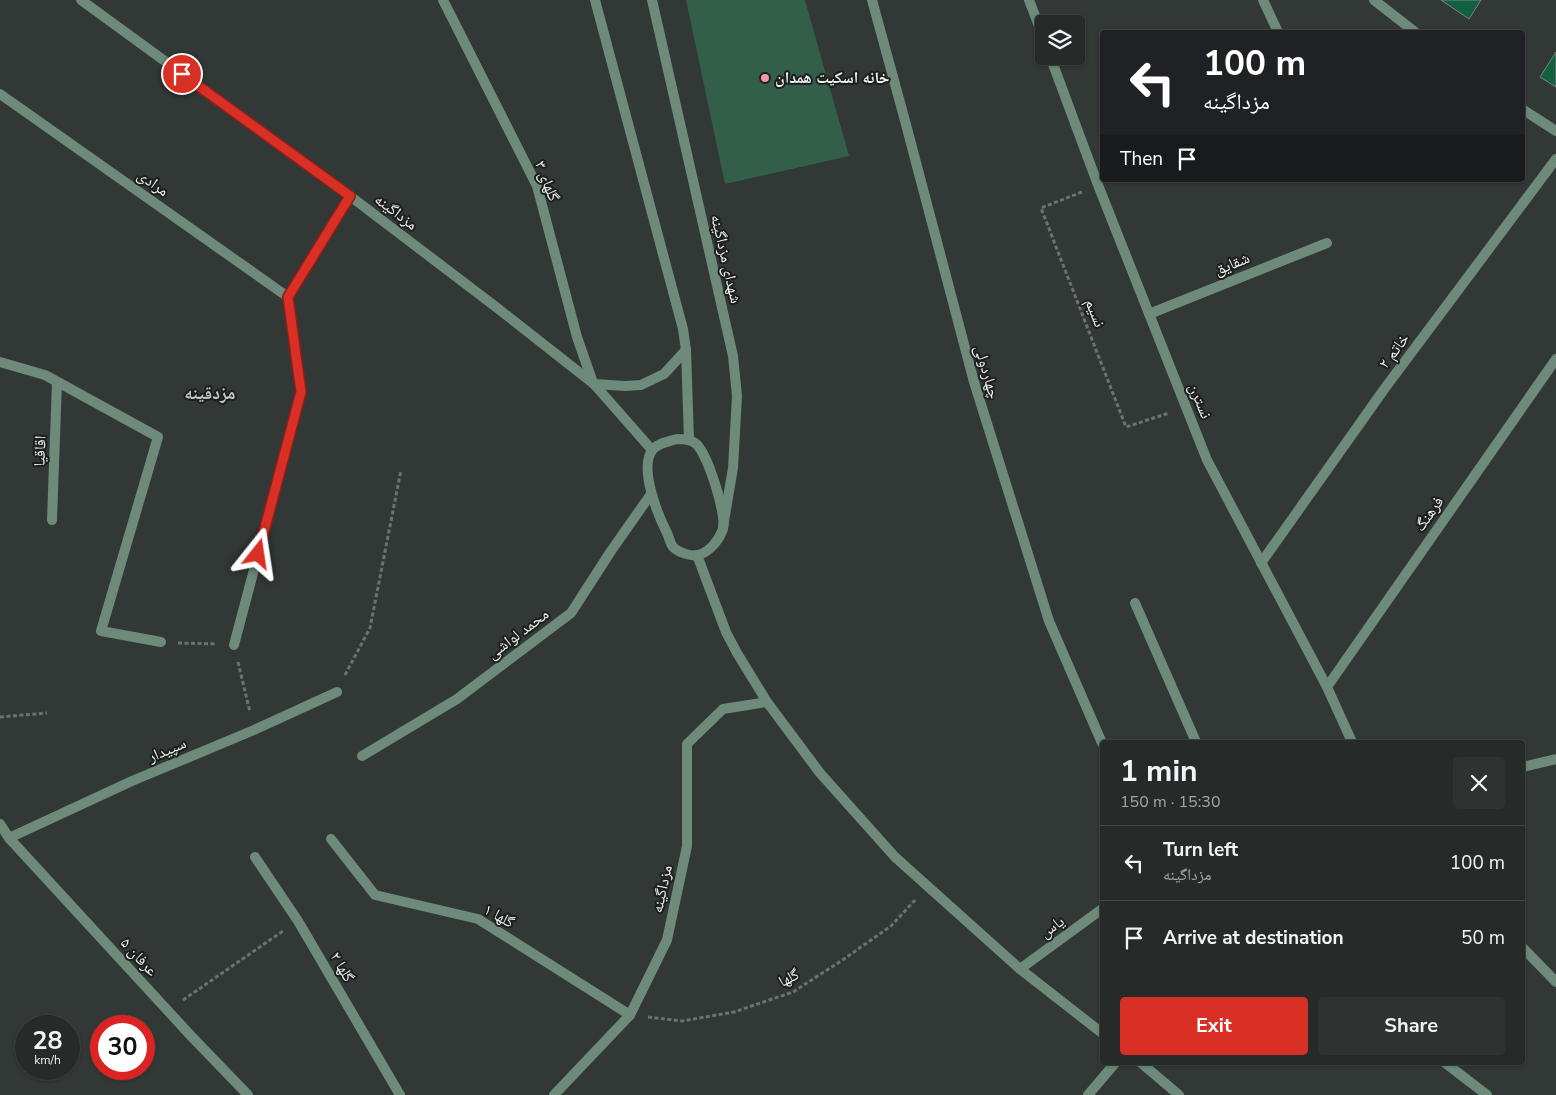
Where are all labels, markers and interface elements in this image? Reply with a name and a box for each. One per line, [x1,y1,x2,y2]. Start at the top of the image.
map controls [1035,15,1085,65]
button: layers [1035,15,1085,65]
text: 100 m [1203,40,1306,87]
icon: left [1120,50,1185,115]
pin [161,53,203,95]
icon: arrive [168,60,196,88]
place label: خانه اسكيت همدان [775,67,889,89]
marker: خانه اسكيت همدان [759,72,771,84]
text: مزداگینه [1203,87,1270,117]
icon: arrive [1173,145,1201,173]
text: Then [1120,146,1163,172]
street label: گلهای ۳ [529,157,565,205]
street label: مرادی [133,164,173,202]
street label: مزداگینه [370,189,422,235]
street label: شهدای مزداگینه [705,212,747,306]
street label: شقایق [1211,247,1253,281]
street label: نسیم [1079,295,1111,331]
street label: خاتم ۲ [1373,329,1415,373]
street label: چهاردولی [969,343,1005,401]
street label: نسترن [1183,380,1217,422]
district label: مزدقینه [184,381,236,405]
street label: اقاقیا [28,435,52,467]
street label: فرهنگ [1409,492,1449,536]
position arrow [231,527,283,579]
street label: محمد لواشی [482,603,554,665]
street label: سپیدار [144,732,190,768]
text: 1 min [1120,751,1198,792]
button: close [1453,757,1505,809]
text: 150 m · 15:30 [1120,791,1221,813]
text: Turn left [1163,837,1238,863]
icon: left [1120,849,1148,877]
text: 100 m [1450,850,1505,876]
street label: مزداگینه [646,863,678,915]
text: مزداگینه [1163,864,1212,886]
street label: گلها ۱ [480,899,519,934]
street label: یاس [1035,911,1069,943]
icon: arrive [1120,924,1148,952]
text: Arrive at destination [1163,925,1344,951]
text: 50 m [1461,925,1505,951]
street label: عرفان ۵ [115,933,163,981]
street label: گلها ۲ [324,948,360,987]
street label: گلها [775,963,804,993]
button: Exit [1120,997,1308,1055]
button: Share [1318,997,1505,1055]
speed limit sign: 30 [90,1015,155,1080]
text: 28 [32,1024,63,1058]
text: km/h [34,1052,61,1068]

